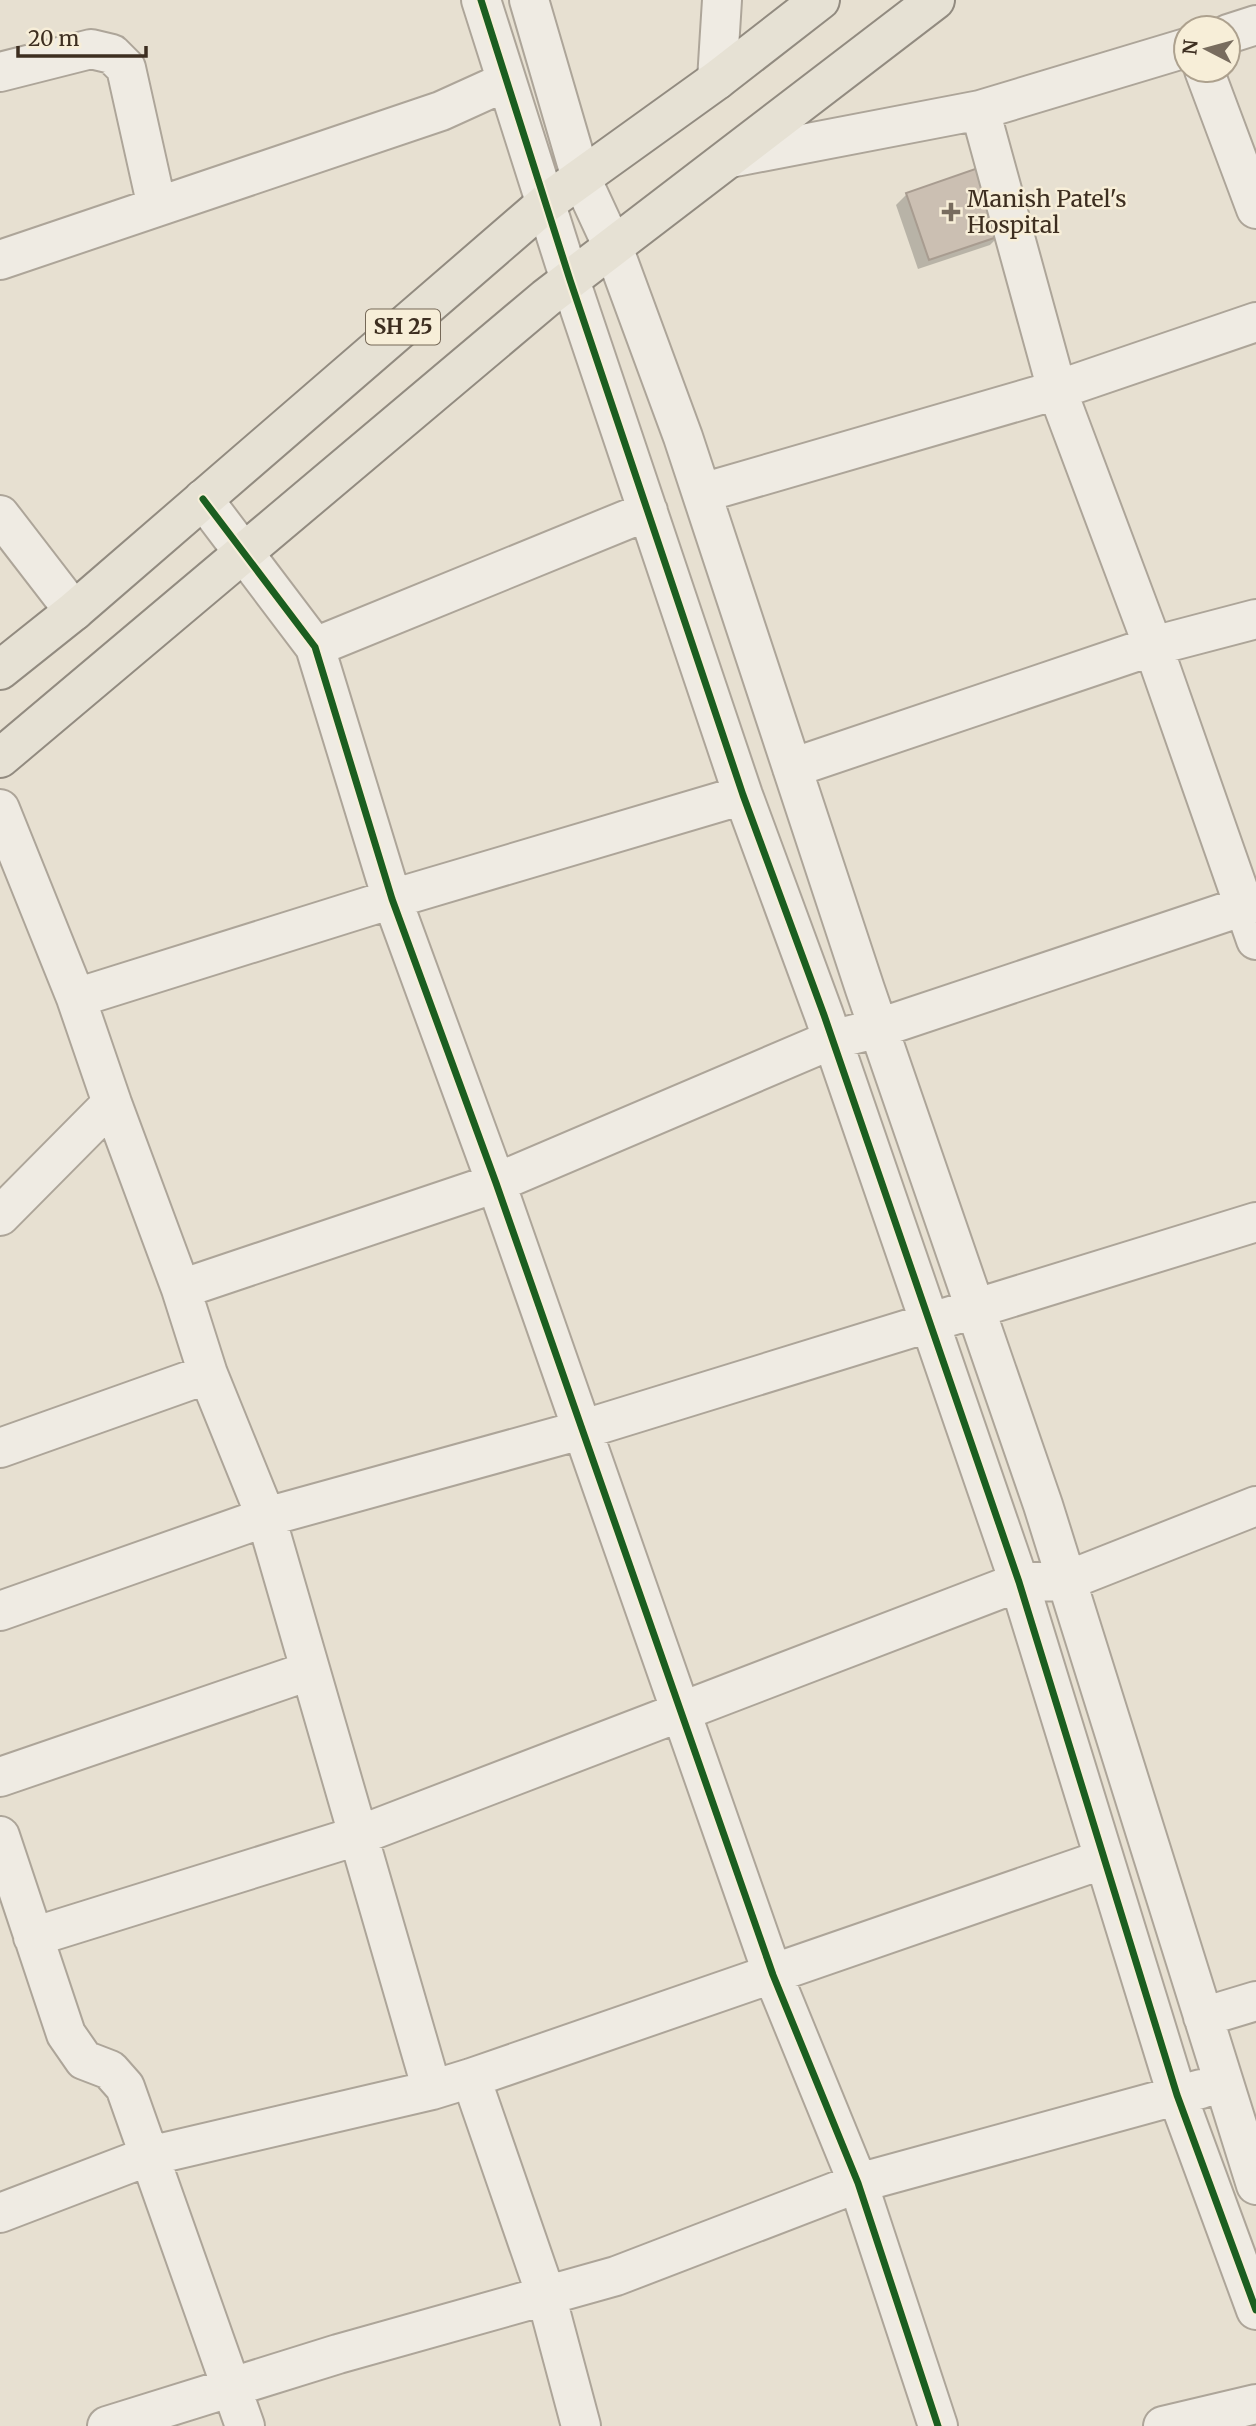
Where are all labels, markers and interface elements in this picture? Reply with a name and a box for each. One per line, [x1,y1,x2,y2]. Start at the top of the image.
scale bar [18,14,145,58]
north arrow [1172,14,1242,84]
text: 20 m [28,25,80,52]
text: N [1177,39,1203,56]
place label: Manish Patel's Hospital [967,184,1126,239]
marker: Manish Patel's Hospital [941,202,961,222]
road number: SH 25 [366,310,440,344]

